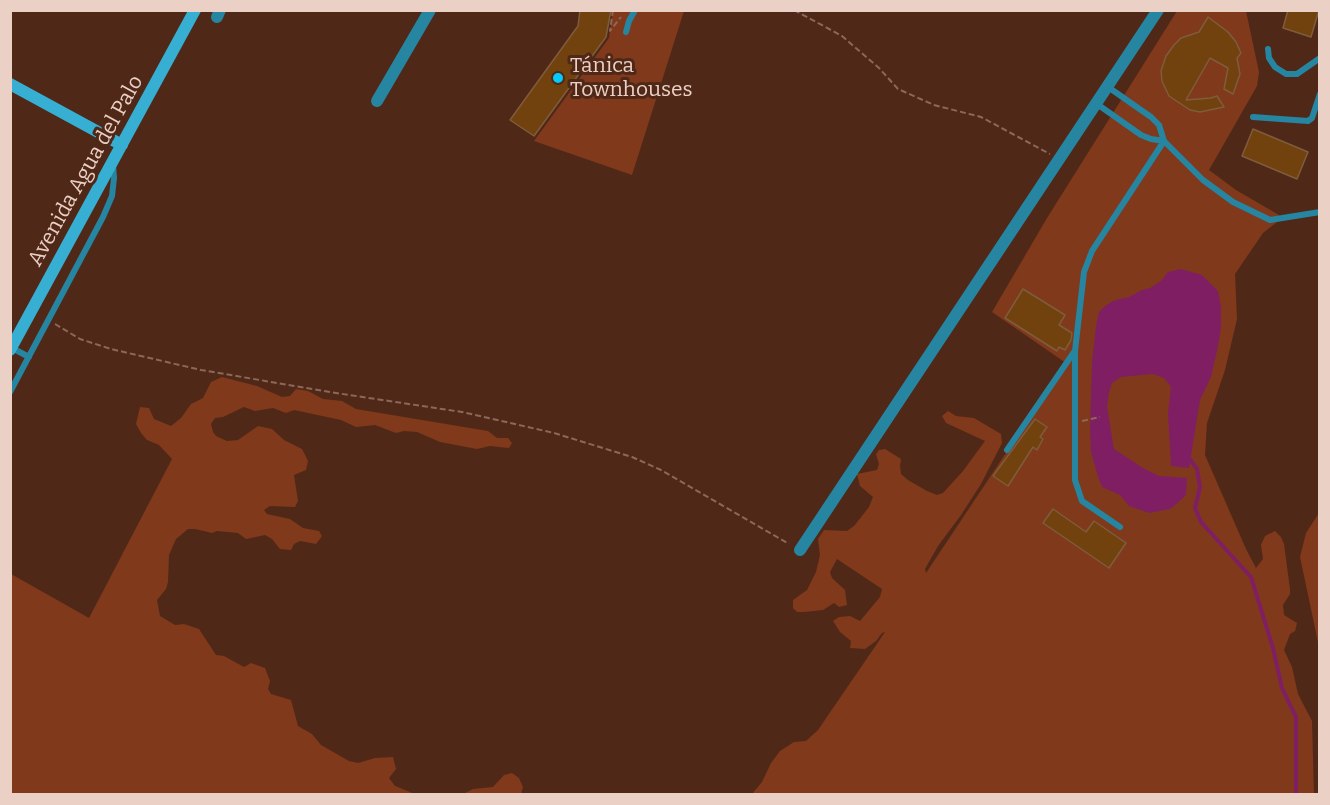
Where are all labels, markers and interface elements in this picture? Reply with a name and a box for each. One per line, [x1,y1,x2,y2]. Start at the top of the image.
place label: Tánica Townhouses [570,53,693,103]
street label: Avenida Agua del Palo [23,71,149,271]
marker: Tánica Townhouses [551,71,565,85]

